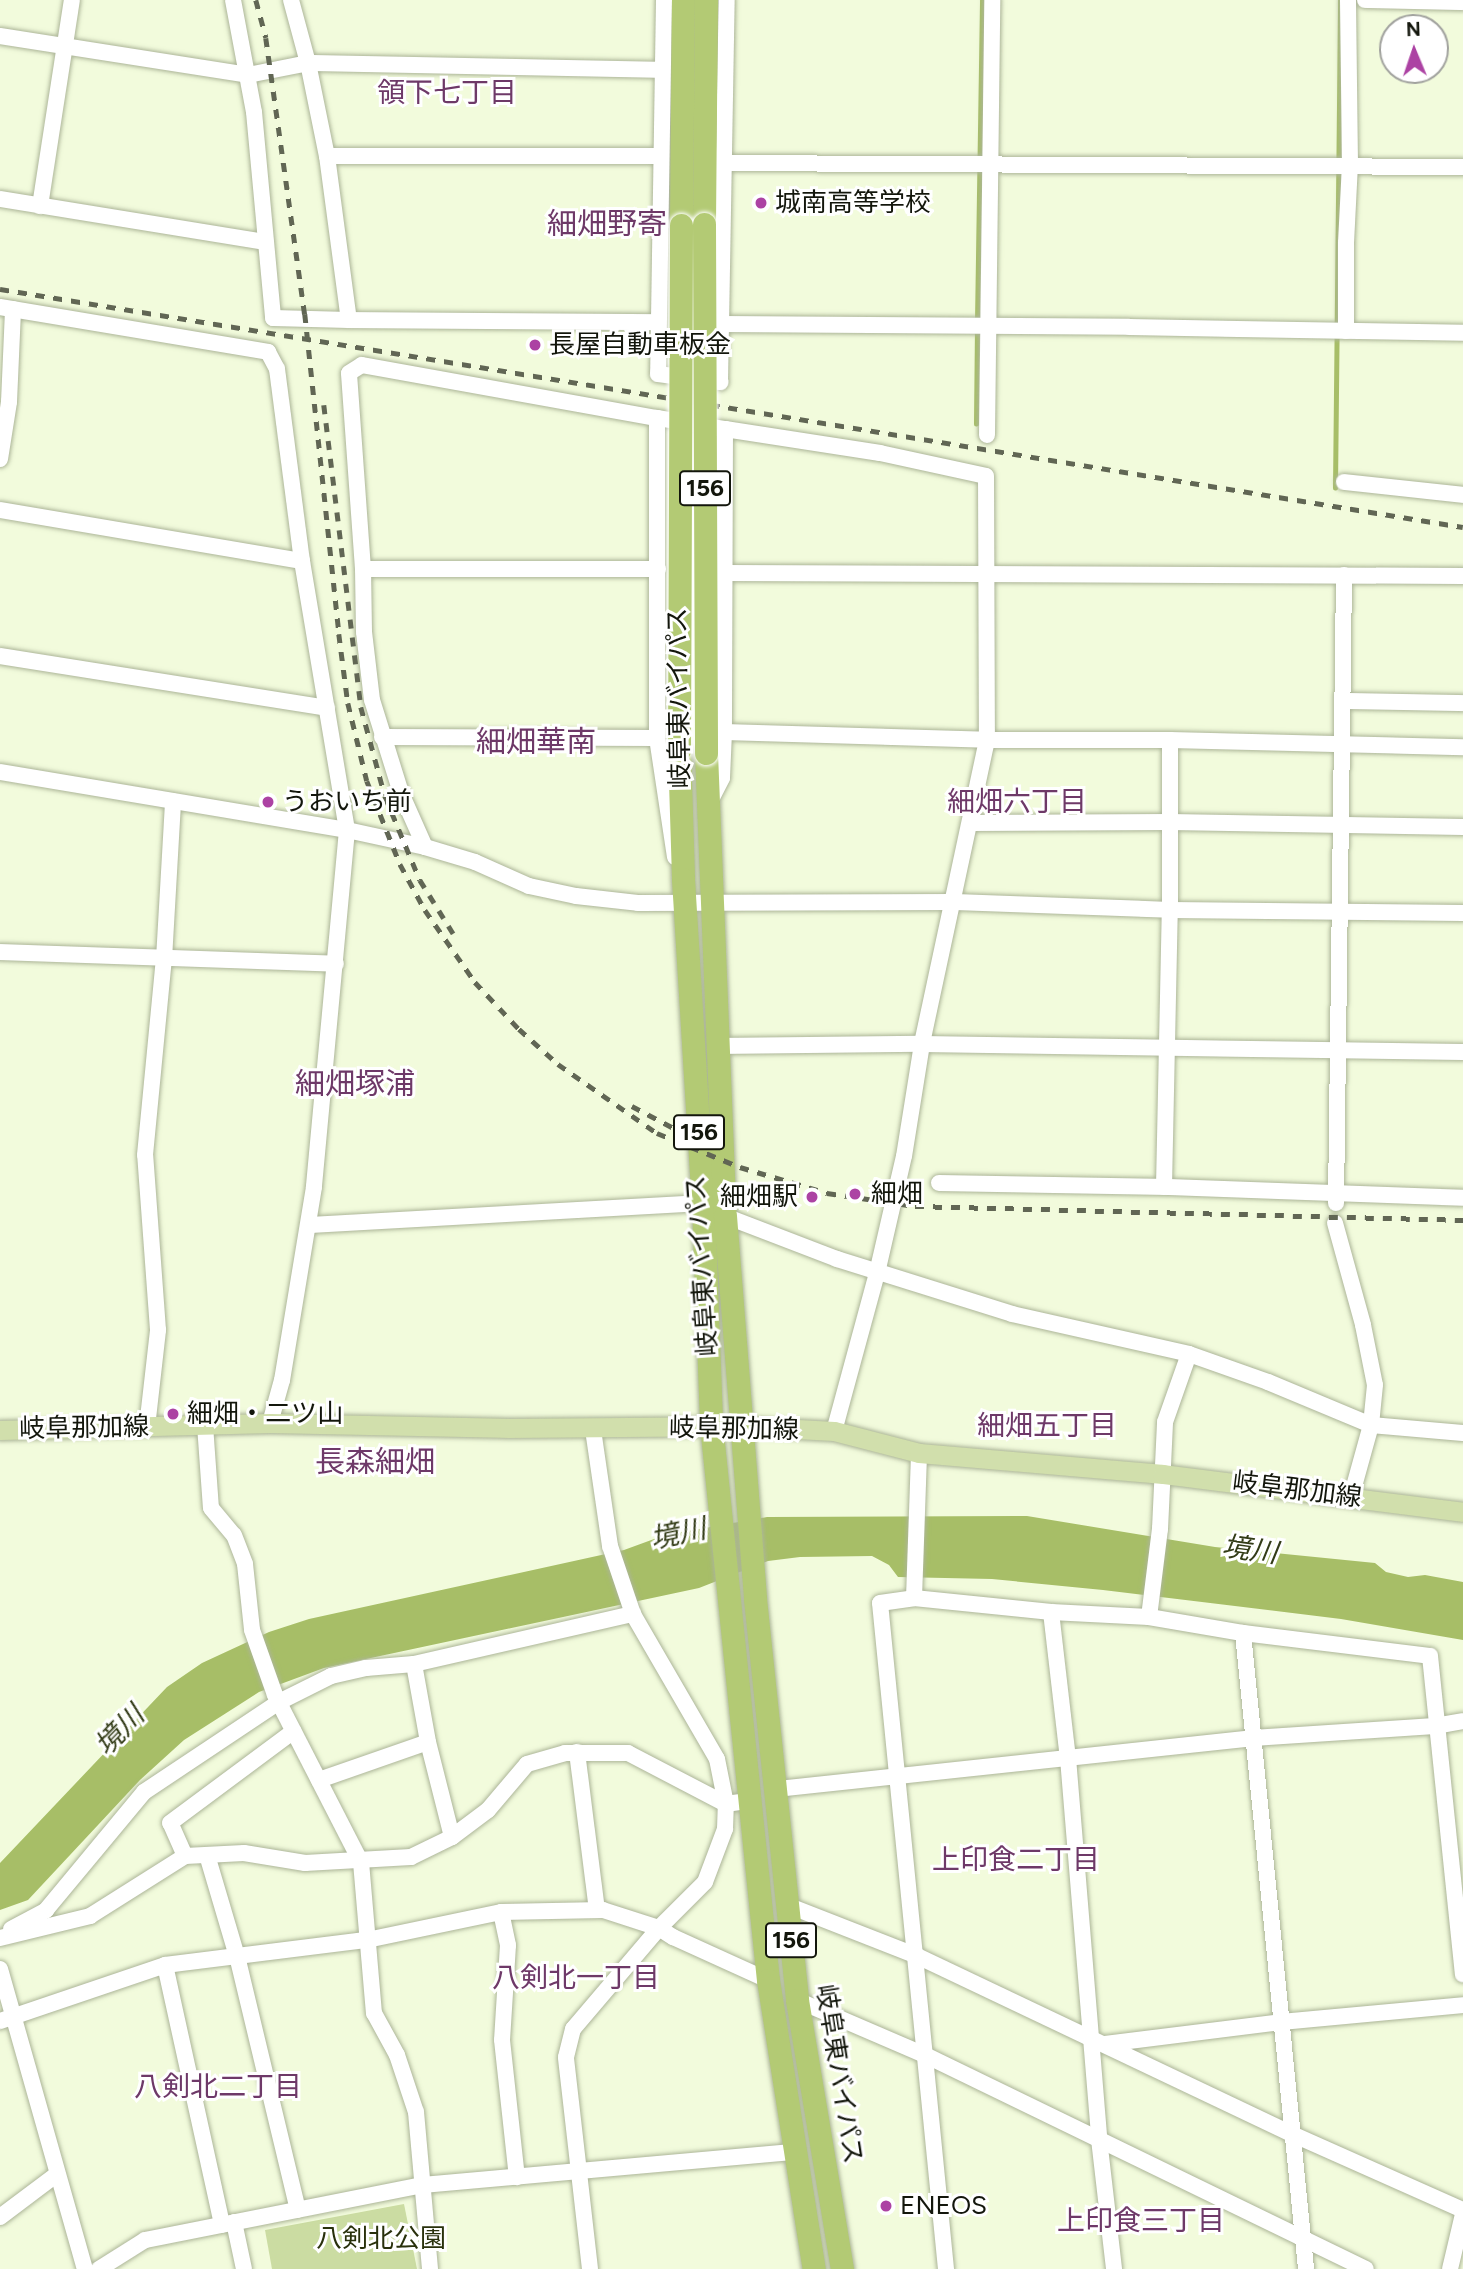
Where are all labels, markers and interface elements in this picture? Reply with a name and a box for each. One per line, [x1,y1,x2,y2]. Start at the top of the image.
north arrow [1379,14,1449,84]
text: N [1406,18,1421,41]
district label: 領下七丁目 [377,75,517,109]
place label: 城南高等学校 [775,187,931,219]
marker: 城南高等学校 [753,195,769,211]
district label: 細畑野寄 [547,206,667,242]
place label: 長屋自動車板金 [549,329,731,361]
marker: 長屋自動車板金 [527,337,543,353]
road number: 156 [679,467,731,508]
street label: 岐阜東バイパス [662,607,696,789]
district label: 細畑華南 [476,724,596,760]
district label: 細畑六丁目 [947,784,1087,818]
place label: うおいち前 [282,786,412,818]
marker: うおいち前 [260,794,276,810]
district label: 細畑塚浦 [295,1066,415,1102]
road number: 156 [673,1112,725,1152]
street label: 岐阜東バイパス [680,1174,724,1358]
place label: 細畑 [871,1178,923,1210]
place label: 細畑駅 [720,1181,798,1213]
marker: 細畑 [845,1184,865,1204]
marker: 細畑駅 [804,1189,820,1205]
place label: 細畑・二ツ山 [187,1398,343,1430]
marker: 細畑・二ツ山 [165,1406,181,1422]
district label: 細畑五丁目 [977,1408,1117,1442]
street label: 岐阜那加線 [19,1411,149,1445]
street label: 岐阜那加線 [669,1412,799,1446]
district label: 長森細畑 [315,1444,435,1480]
street label: 岐阜那加線 [1231,1467,1363,1513]
water label: 境川 [647,1511,709,1555]
water label: 境川 [1220,1528,1280,1570]
water label: 境川 [87,1698,151,1762]
district label: 上印食二丁目 [932,1842,1100,1876]
road number: 156 [765,1920,817,1961]
district label: 八剣北一丁目 [492,1960,660,1994]
street label: 岐阜東バイパス [809,1982,869,2166]
district label: 八剣北二丁目 [134,2069,302,2103]
place label: ENEOS [900,2190,987,2222]
marker: ENEOS [878,2198,894,2214]
district label: 上印食三丁目 [1057,2203,1225,2237]
park label: 八剣北公園 [316,2223,446,2255]

